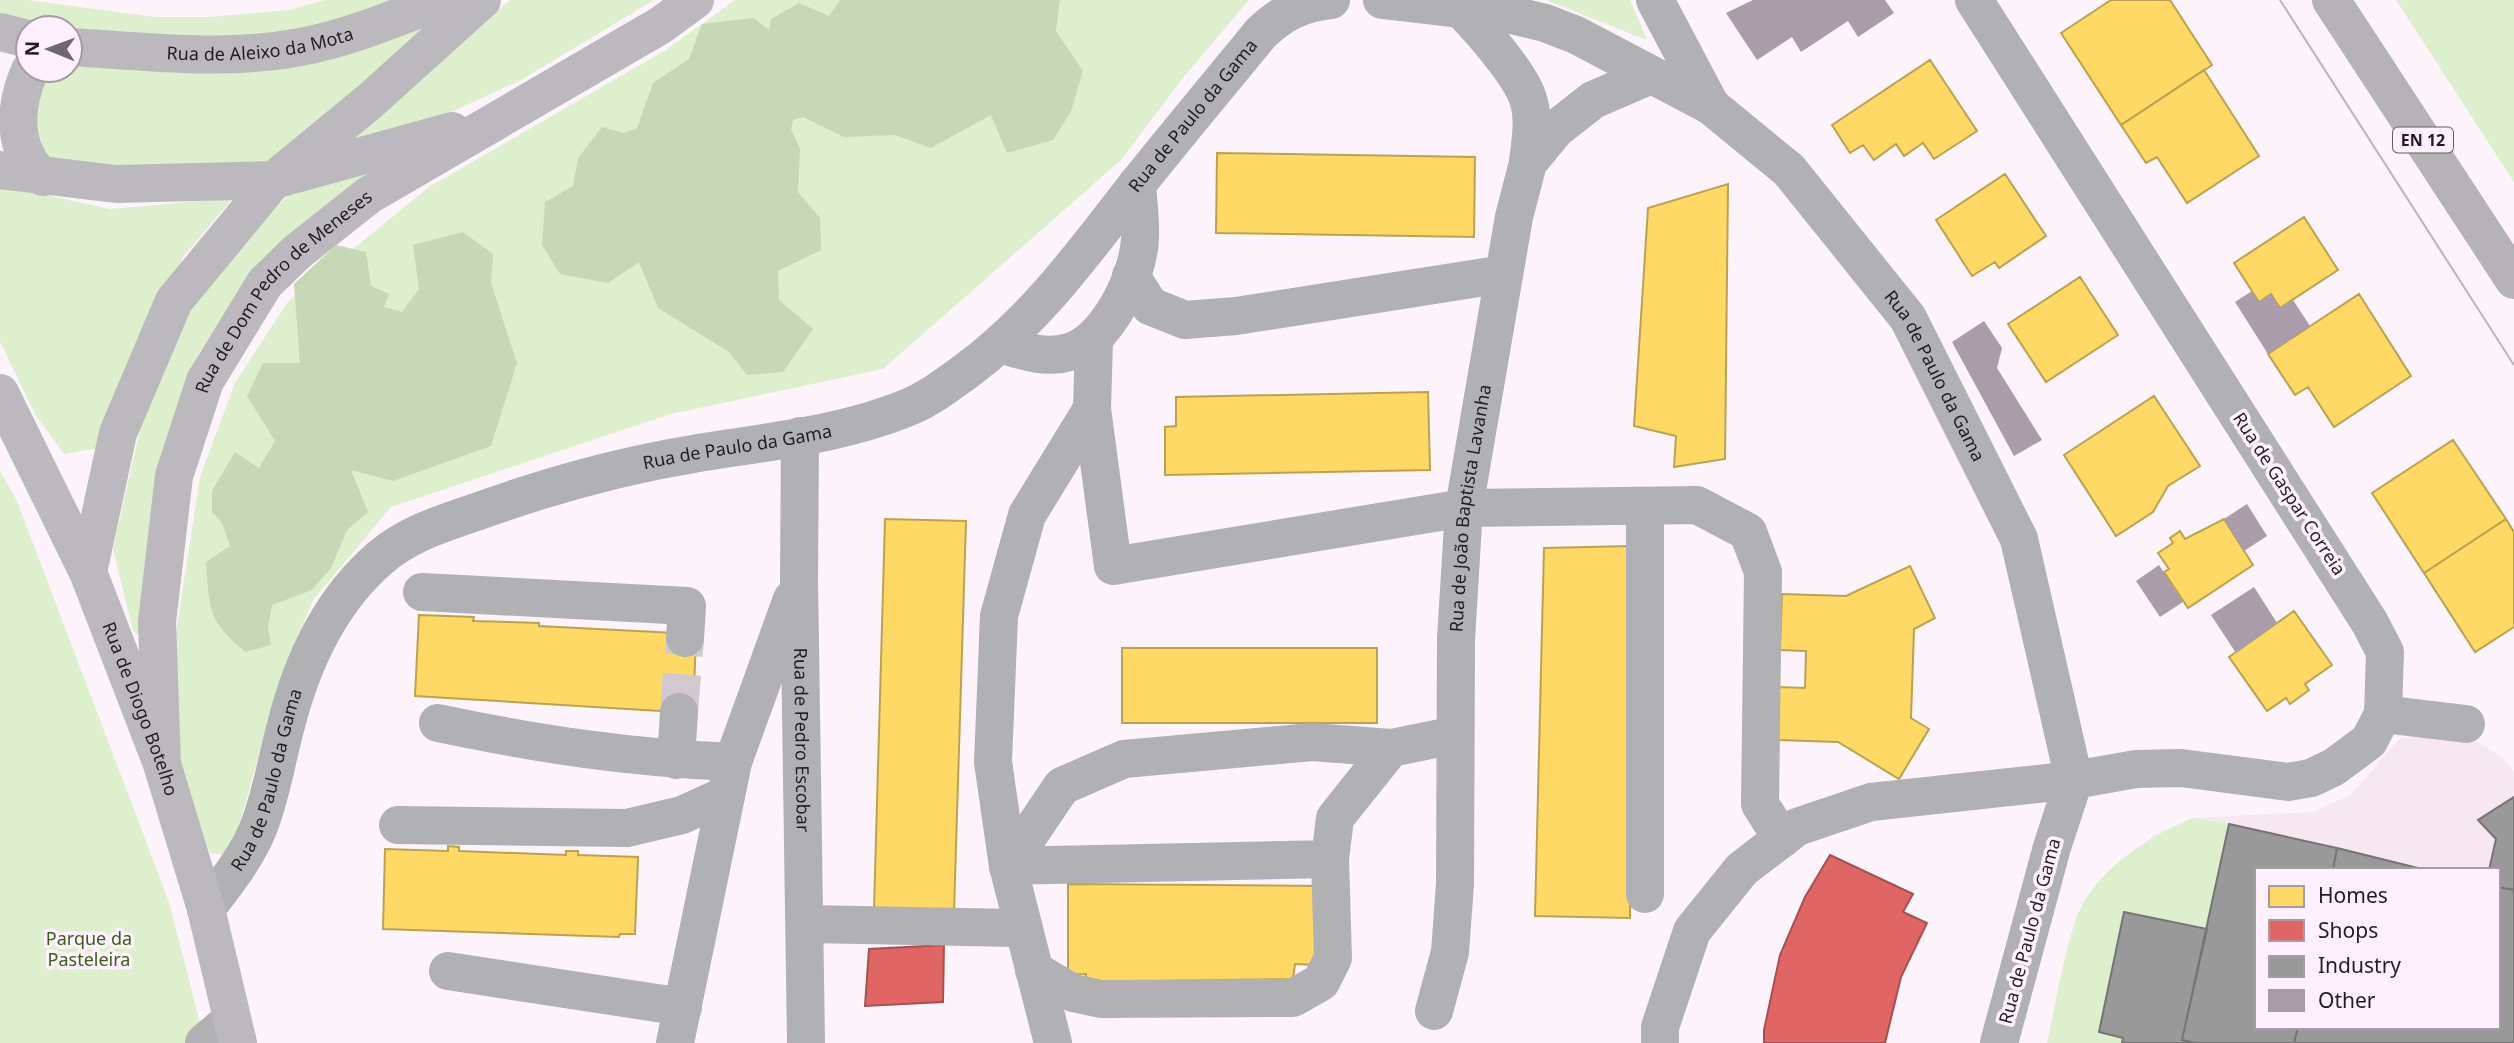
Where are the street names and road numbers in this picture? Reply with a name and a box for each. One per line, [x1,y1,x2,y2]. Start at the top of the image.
street label: Rua de Aleixo da Mota [166,21,356,65]
street label: Rua de Paulo da Gama [1122,34,1262,197]
road number: EN 12 [2393,128,2453,152]
street label: Rua de Dom Pedro de Meneses [189,184,377,396]
street label: Rua de Paulo da Gama [1879,285,1991,465]
street label: Rua de João Baptista Lavanha [1443,382,1496,633]
street label: Rua de Gaspar Correia [2228,407,2352,580]
street label: Rua de Paulo da Gama [640,418,834,474]
street label: Rua de Diogo Botelho [97,618,184,799]
street label: Rua de Pedro Escobar [789,647,816,833]
street label: Rua de Paulo da Gama [225,685,307,875]
street label: Rua de Paulo da Gama [1993,835,2065,1026]

